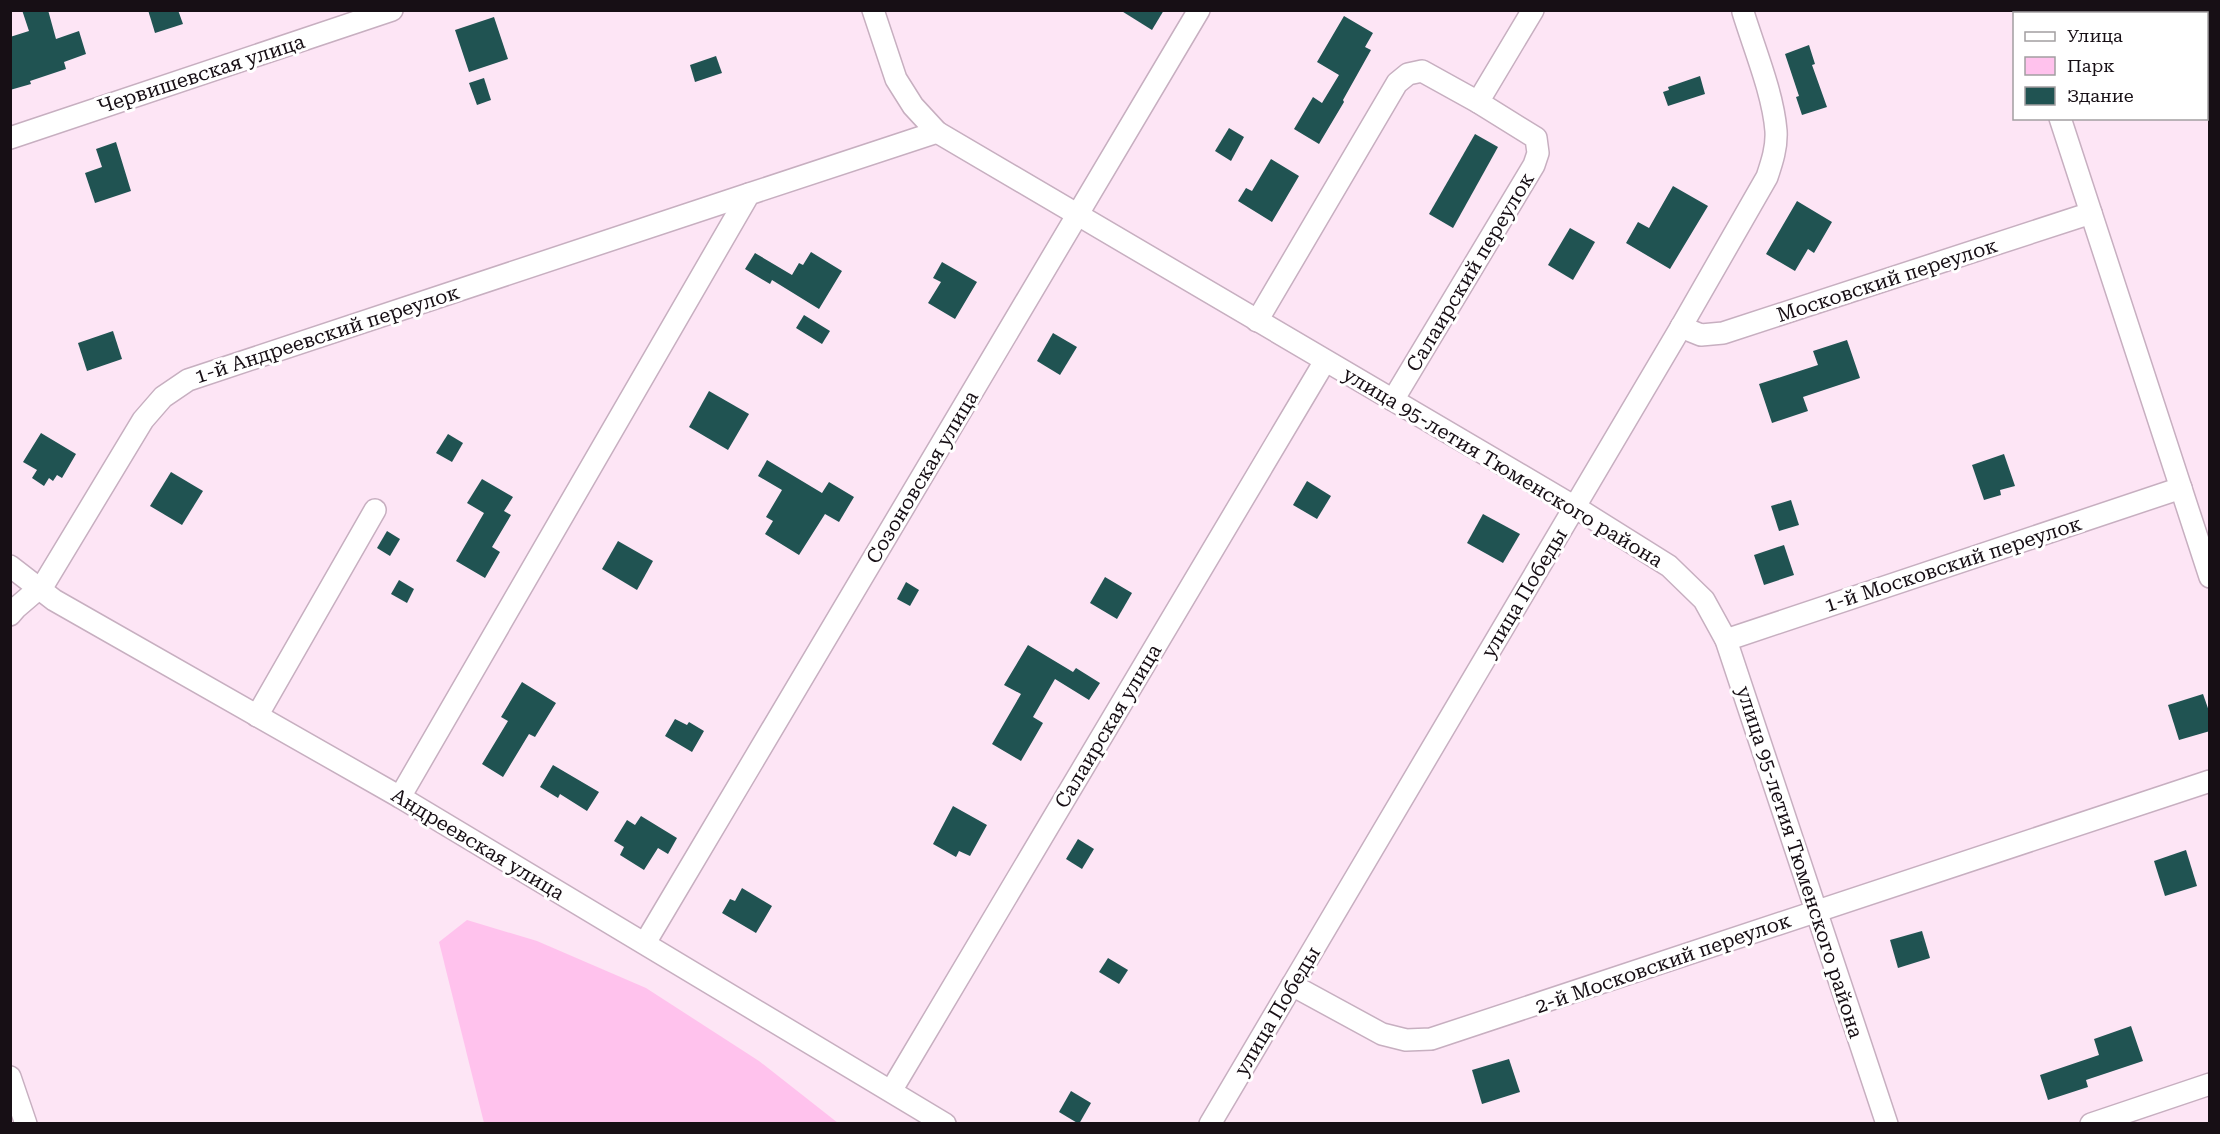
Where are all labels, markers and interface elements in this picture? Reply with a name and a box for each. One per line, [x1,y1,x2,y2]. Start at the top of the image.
legend [2013,12,2208,120]
text: Улица [2067,25,2123,46]
street label: Червишевская улица [94,29,308,119]
text: Парк [2067,55,2115,76]
text: Здание [2067,85,2134,106]
street label: Салаирский переулок [1401,168,1539,376]
street label: Московский переулок [1774,233,2001,327]
street label: 1-й Андреевский переулок [192,280,463,388]
street label: улица 95-летия Тюменского района [1339,362,1667,572]
street label: Созоновская улица [861,386,983,568]
street label: 1-й Московский переулок [1821,511,2085,617]
street label: улица Победы [1476,524,1572,662]
street label: Салаирская улица [1050,639,1167,812]
street label: улица 95-летия Тюменского района [1732,683,1868,1041]
street label: Андреевская улица [387,783,569,905]
street label: 2-й Московский переулок [1532,908,1794,1018]
street label: улица Победы [1229,942,1325,1080]

